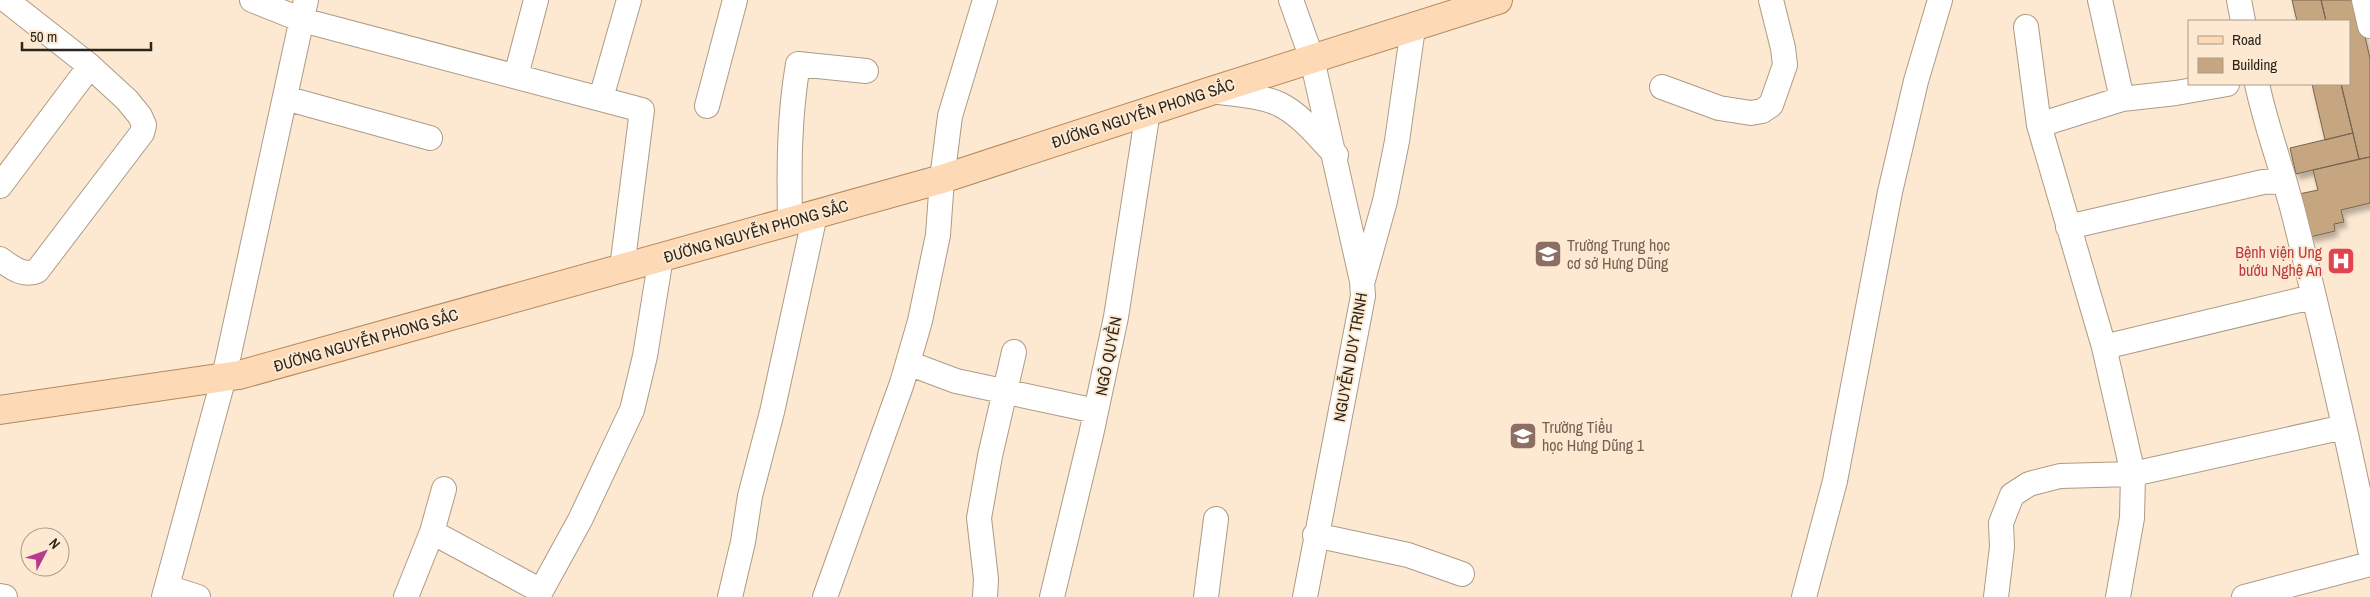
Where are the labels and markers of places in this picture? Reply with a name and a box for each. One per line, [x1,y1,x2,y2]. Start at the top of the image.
place label: Trường Trung học cơ sở Hưng Dũng [1567,234,1671,274]
school or university icon: Trường Trung học cơ sở Hưng Dũng [1533,239,1563,269]
place label: Bệnh viện Ung bướu Nghệ An [2235,241,2323,281]
hospital icon: Bệnh viện Ung bướu Nghệ An [2326,246,2356,276]
place label: Trường Tiểu học Hưng Dũng 1 [1542,416,1645,456]
school or university icon: Trường Tiểu học Hưng Dũng 1 [1508,421,1538,451]

